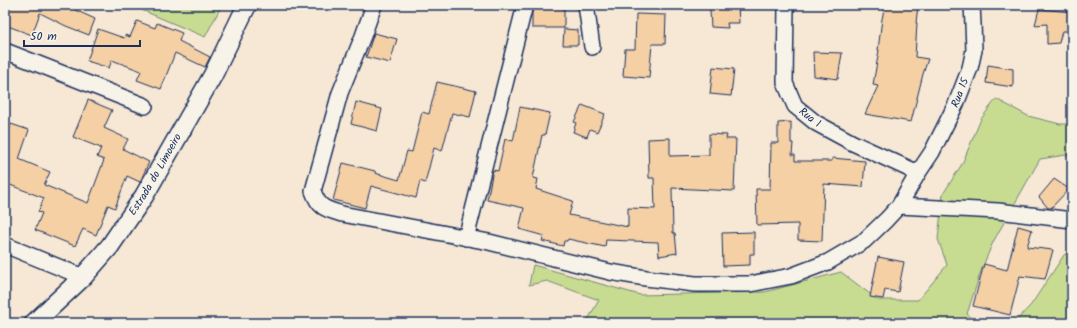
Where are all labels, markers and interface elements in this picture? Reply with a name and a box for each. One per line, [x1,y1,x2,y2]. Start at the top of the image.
scale bar [24,22,140,48]
text: 50 m [30,27,57,46]
street label: Rua 15 [946,74,975,111]
street label: Rua 1 [794,103,824,133]
street label: Estrada do Limoeiro [124,130,187,219]

